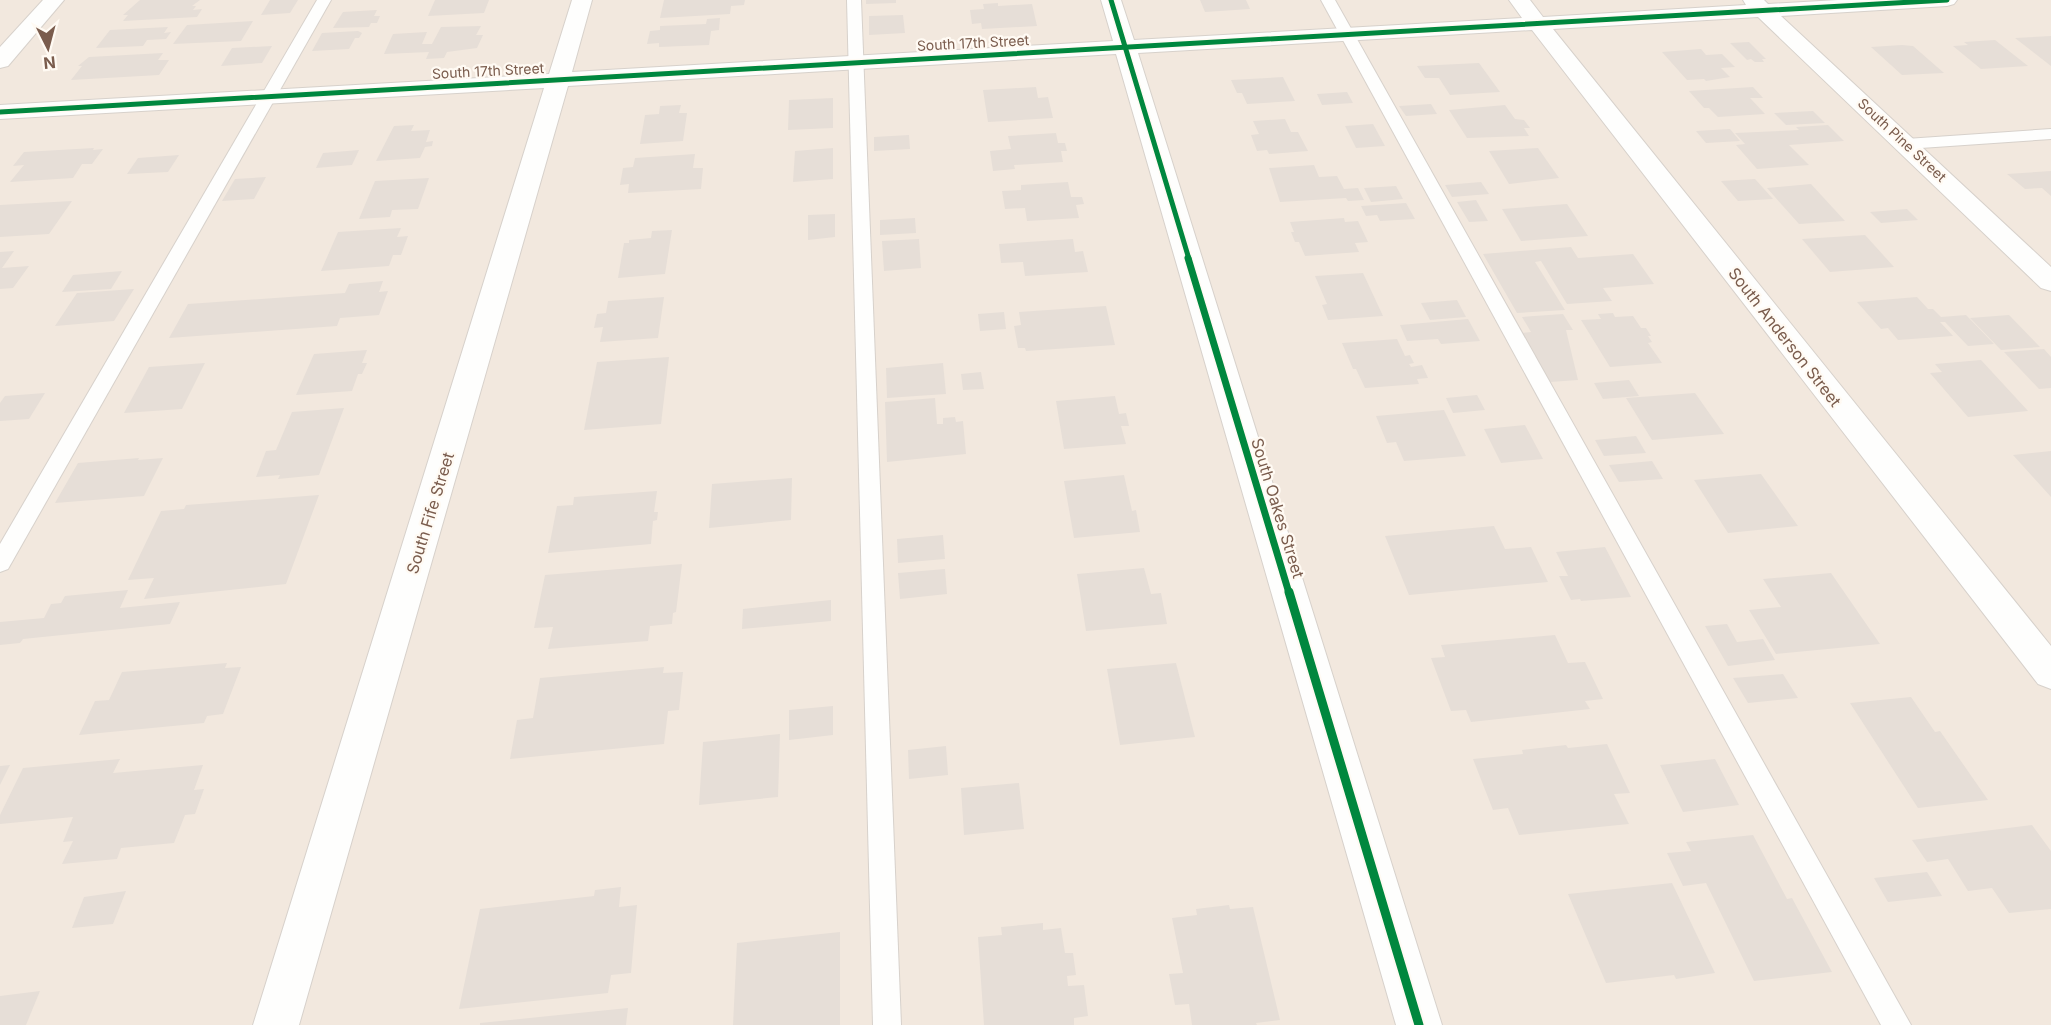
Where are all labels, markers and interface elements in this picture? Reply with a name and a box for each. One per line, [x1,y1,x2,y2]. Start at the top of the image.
north arrow [18,18,78,78]
street label: South 17th Street [916,31,1030,54]
text: N [42,52,57,74]
street label: South 17th Street [431,59,545,82]
street label: South Pine Street [1855,94,1950,185]
street label: South Anderson Street [1724,263,1846,411]
street label: South Oakes Street [1247,435,1309,581]
street label: South Fife Street [402,450,458,576]

